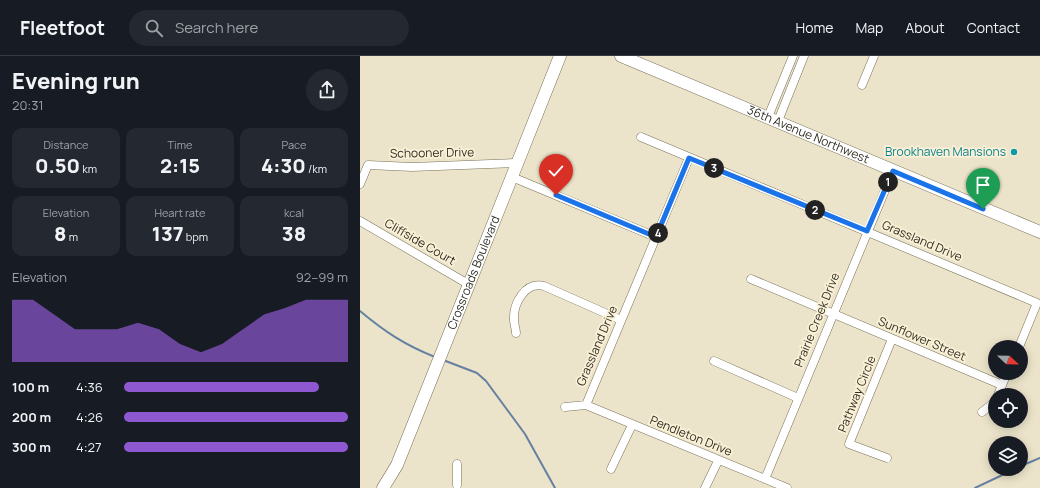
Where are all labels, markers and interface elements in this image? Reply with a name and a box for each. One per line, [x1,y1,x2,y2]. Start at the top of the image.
search box [129,10,409,46]
text: Fleetfoot [20,15,105,41]
icon: search [143,17,165,39]
text: Search here [175,17,258,38]
text: Home [796,18,833,37]
text: Map [855,18,883,37]
text: About [905,18,945,37]
text: Contact [967,18,1020,37]
text: Evening run [12,66,140,96]
button: share [306,69,348,111]
text: 20:31 [12,96,44,114]
street label: 36th Avenue Northwest [745,101,872,167]
text: Distance [43,137,89,152]
text: Time [168,137,192,152]
text: Pace [282,137,306,152]
street label: Schooner Drive [390,143,474,162]
place label: Brookhaven Mansions [885,143,1006,160]
marker: Brookhaven Mansions [1009,147,1019,157]
text: 0.50 [35,152,80,179]
text: 2:15 [160,152,200,179]
text: 4:30 [261,152,306,179]
pin [539,154,573,195]
pin: 3 [704,158,724,178]
icon: check [545,160,567,182]
text: 3 [711,160,717,175]
text: km [80,161,97,176]
text: /km [306,161,327,176]
pin [966,168,1000,209]
pin: 1 [878,172,898,192]
text: 1 [886,174,890,189]
icon: arrive [972,174,994,196]
pin: 2 [805,200,825,220]
text: 2 [812,202,818,217]
text: Elevation [43,205,89,220]
text: Heart rate [154,205,206,220]
text: kcal [284,205,304,220]
street label: Crossroads Boulevard [443,213,504,332]
street label: Cliffside Court [381,214,459,269]
street label: Grassland Drive [879,216,965,265]
text: 8 [54,220,66,247]
text: 137 [152,220,184,247]
text: 38 [282,220,306,247]
pin: 4 [648,223,668,243]
text: 4 [655,225,661,240]
text: m [66,229,78,244]
text: bpm [184,229,208,244]
text: Elevation [12,268,67,286]
text: 92–99 m [296,268,348,286]
street label: Prairie Creek Drive [790,270,843,370]
street label: Grassland Drive [572,303,621,389]
street label: Sunflower Street [876,312,969,365]
north arrow [988,340,1028,380]
map controls [988,340,1028,476]
street label: Pathway Circle [833,353,880,435]
text: 100 m [12,378,49,396]
text: 4:36 [76,378,103,396]
button: locate [988,388,1028,428]
text: 200 m [12,408,51,426]
text: 4:26 [76,408,103,426]
street label: Pendleton Drive [648,411,735,460]
button: layers [988,436,1028,476]
text: 300 m [12,438,51,456]
text: 4:27 [76,438,102,456]

